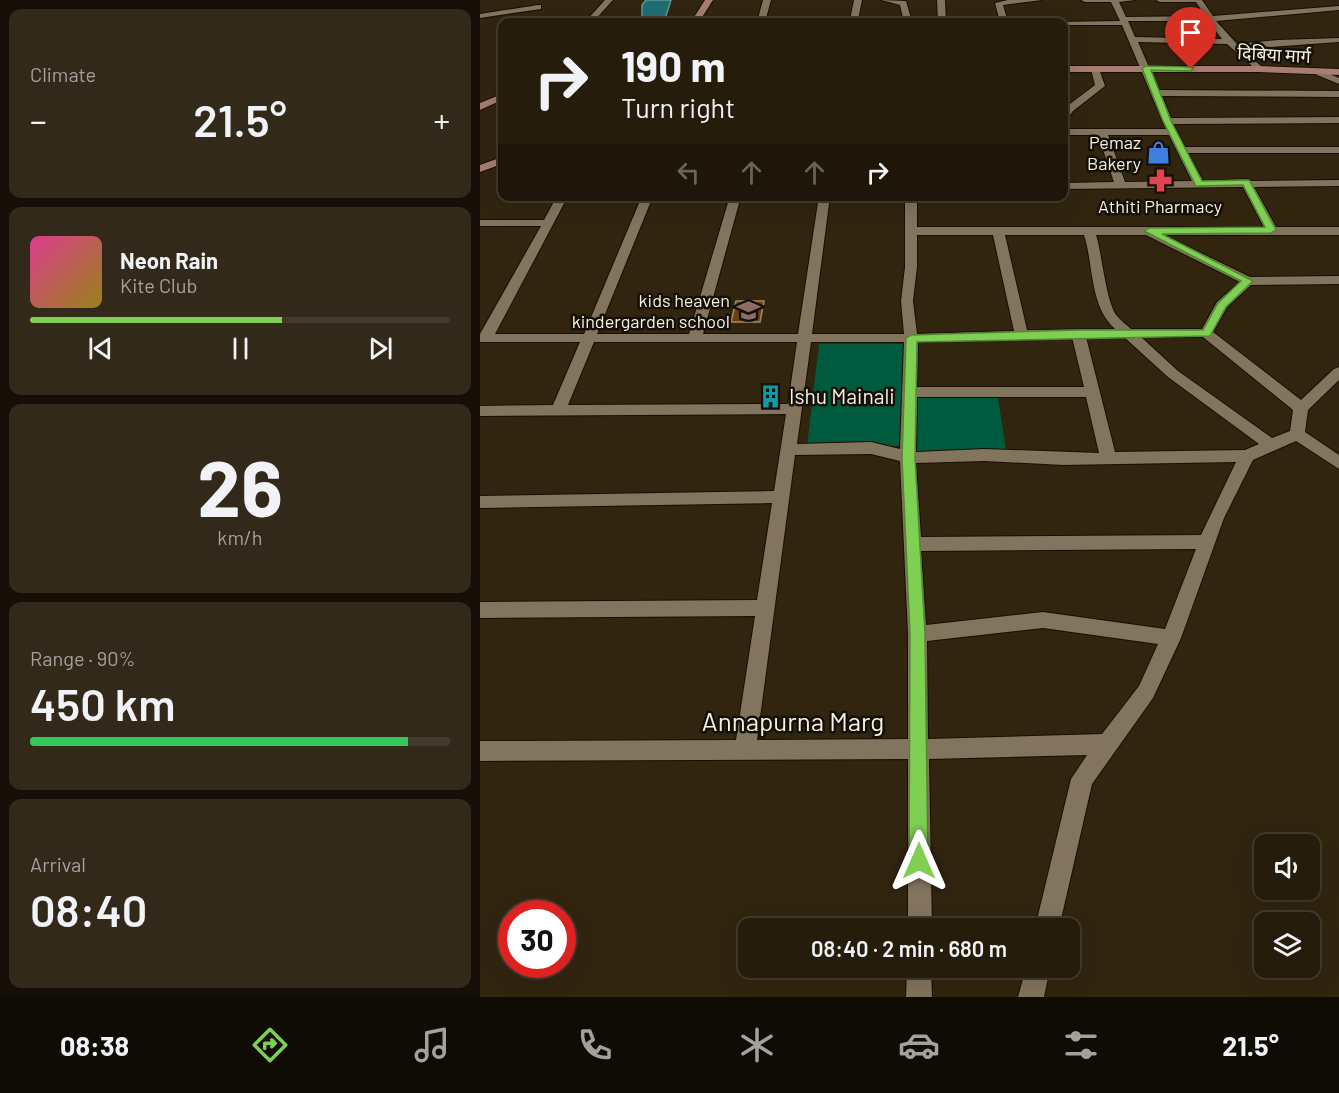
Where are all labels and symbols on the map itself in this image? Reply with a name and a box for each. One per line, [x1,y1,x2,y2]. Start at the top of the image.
pin [1165,7,1216,69]
street label: दिबिया मार्ग [1237,41,1312,67]
place label: Pemaz Bakery [1087,131,1141,174]
shop icon: Pemaz Bakery [1146,140,1172,166]
pharmacy icon: Athiti Pharmacy [1147,168,1173,194]
place label: Athiti Pharmacy [1098,195,1222,217]
place label: kids heaven kindergarden school [572,289,730,332]
school or university icon: kids heaven kindergarden school [735,298,761,324]
place label: Ishu Mainali [789,383,895,408]
building icon: Ishu Mainali [758,384,784,410]
street label: Annapurna Marg [702,705,884,736]
position arrow [887,829,951,893]
speed limit sign: 30 [498,900,576,978]

